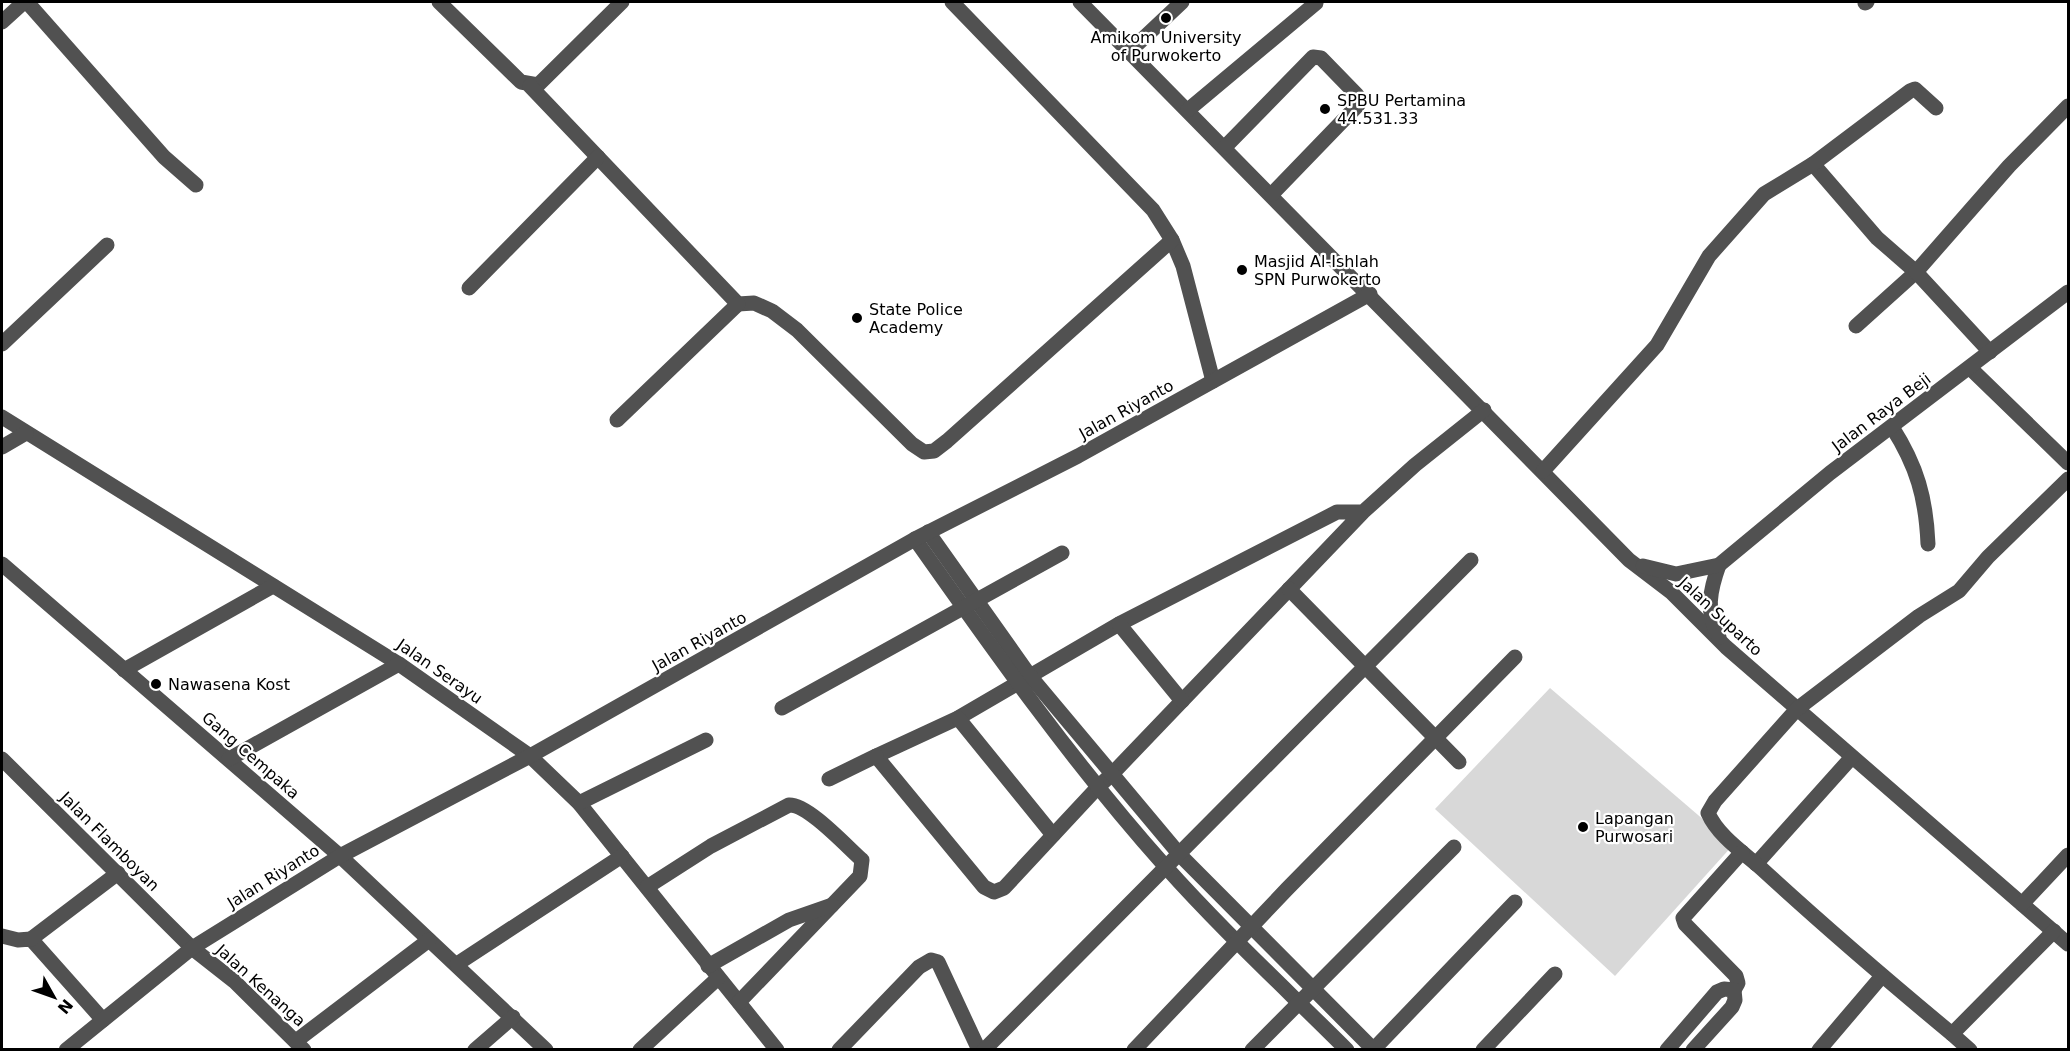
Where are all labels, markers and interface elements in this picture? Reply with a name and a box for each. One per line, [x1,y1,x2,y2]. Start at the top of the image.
marker: Amikom University of Purwokerto [1159,11,1173,25]
place label: Amikom University of Purwokerto [1091,28,1241,65]
place label: SPBU Pertamina 44.531.33 [1337,91,1466,128]
marker: SPBU Pertamina 44.531.33 [1318,102,1332,116]
place label: Masjid Al-Ishlah SPN Purwokerto [1254,252,1381,289]
marker: Masjid Al-Ishlah SPN Purwokerto [1235,263,1249,277]
place label: State Police Academy [869,300,963,337]
marker: State Police Academy [850,311,864,325]
street label: Jalan Raya Beji [1827,369,1934,456]
street label: Jalan Riyanto [1075,376,1177,444]
street label: Jalan Suparto [1674,572,1766,660]
street label: Jalan Riyanto [648,608,750,676]
street label: Jalan Serayu [392,634,486,708]
place label: Nawasena Kost [168,675,290,694]
marker: Nawasena Kost [149,677,163,691]
street label: Gang Cempaka [198,708,303,803]
street label: Jalan Flamboyan [55,787,163,895]
place label: Lapangan Purwosari [1595,809,1674,846]
marker: Lapangan Purwosari [1576,820,1590,834]
street label: Jalan Riyanto [223,841,323,913]
street label: Jalan Kenanga [211,940,309,1030]
north arrow [24,967,84,1027]
text: N [54,995,77,1018]

